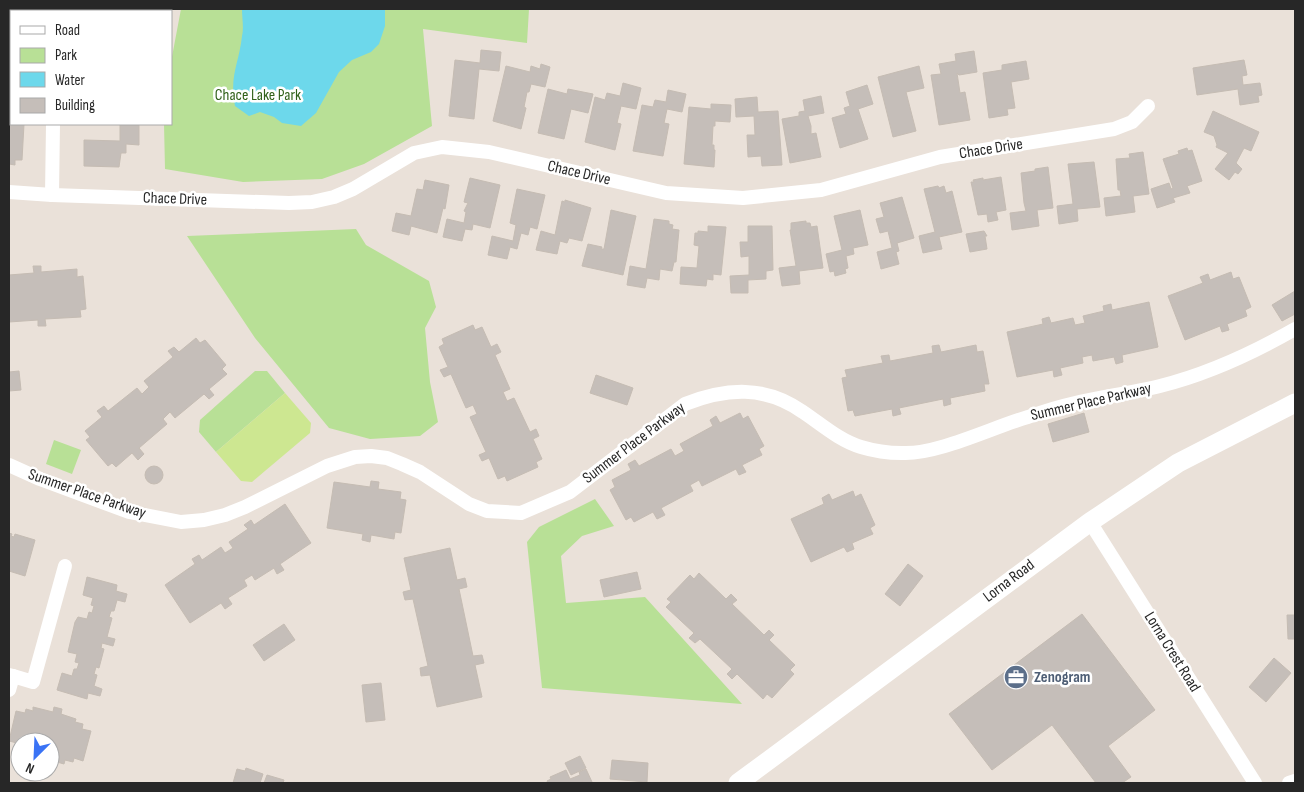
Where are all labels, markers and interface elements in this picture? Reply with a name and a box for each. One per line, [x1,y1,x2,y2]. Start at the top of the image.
legend [10,10,172,125]
text: Road [55,21,80,40]
text: Park [55,46,77,65]
text: Water [55,71,86,90]
park label: Chace Lake Park [215,86,301,105]
text: Building [55,96,95,115]
street label: Chace Drive [958,135,1024,163]
street label: Chace Drive [546,157,612,189]
street label: Chace Drive [143,188,207,210]
street label: Summer Place Parkway [1029,379,1153,425]
street label: Summer Place Parkway [579,398,689,488]
street label: Summer Place Parkway [26,465,148,523]
street label: Lorna Road [980,556,1038,606]
street label: Lorna Crest Road [1140,608,1204,696]
office icon: Zenogram [1003,664,1029,690]
place label: Zenogram [1034,668,1090,687]
north arrow [10,732,60,782]
text: N [23,759,37,778]

